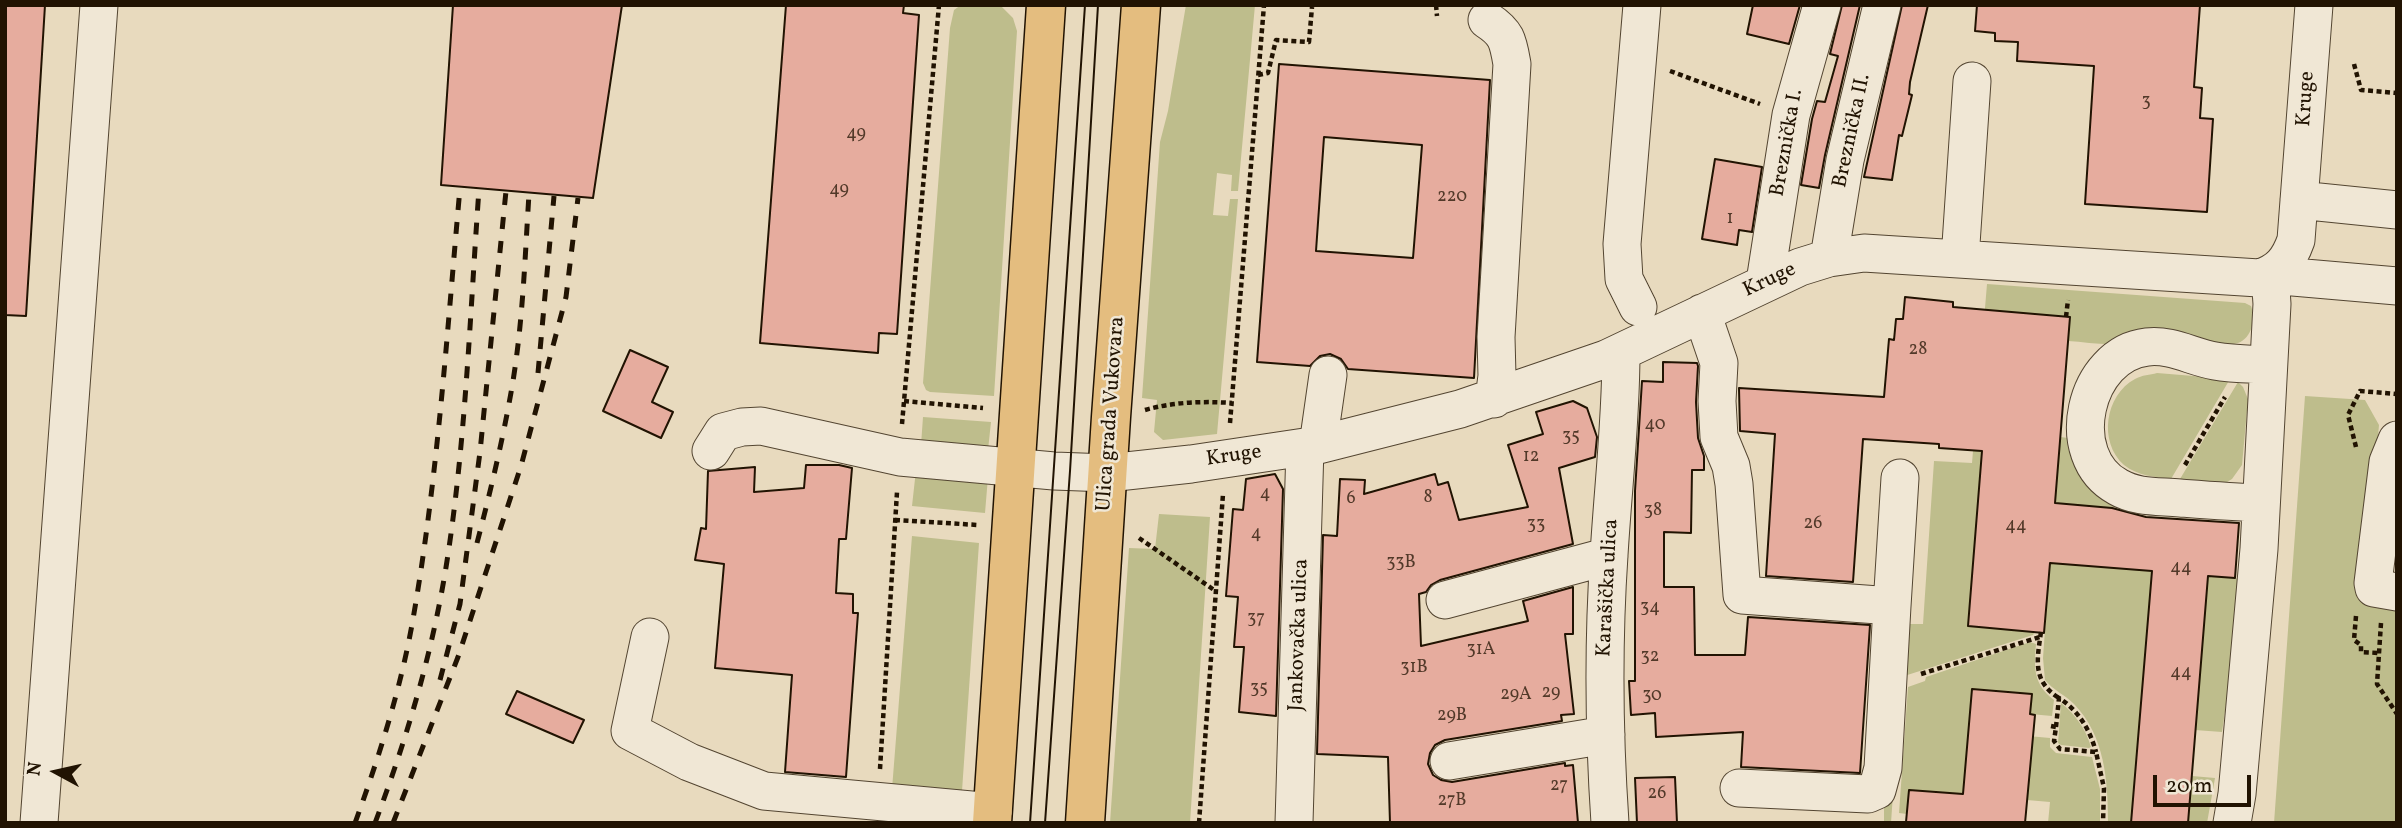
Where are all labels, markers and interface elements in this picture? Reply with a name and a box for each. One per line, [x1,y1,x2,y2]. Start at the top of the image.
street label: Kruge [2292,70,2322,128]
street label: Breznička II. [1829,72,1877,190]
street label: Breznička I. [1766,87,1810,199]
house number: 3 [2141,92,2151,114]
house number: 49 [846,124,866,146]
house number: 49 [829,180,849,202]
house number: 220 [1437,187,1467,209]
house number: 1 [1727,209,1733,231]
street label: Kruge [1739,258,1801,304]
street label: Ulica grada Vukovara [1093,316,1131,512]
house number: 28 [1909,340,1927,362]
house number: 40 [1644,415,1666,437]
house number: 35 [1562,427,1580,449]
street label: Kruge [1205,441,1263,473]
house number: 12 [1523,447,1539,469]
house number: 4 [1260,484,1270,506]
house number: 8 [1423,488,1433,510]
house number: 6 [1346,489,1356,511]
house number: 38 [1644,501,1662,523]
house number: 26 [1804,514,1822,536]
house number: 33 [1527,515,1545,537]
house number: 44 [2005,516,2027,538]
street label: Karašička ulica [1593,518,1625,658]
house number: 4 [1251,524,1261,546]
house number: 33B [1386,553,1416,575]
street label: Jankovačka ulica [1285,558,1315,712]
house number: 44 [2170,558,2192,580]
house number: 34 [1640,598,1660,620]
house number: 37 [1247,609,1265,631]
house number: 31A [1467,640,1495,662]
house number: 32 [1641,647,1659,669]
house number: 31B [1400,658,1428,680]
house number: 44 [2170,663,2192,685]
house number: 35 [1250,679,1268,701]
house number: 29 [1542,683,1560,705]
house number: 29A [1500,685,1532,707]
house number: 30 [1642,686,1662,708]
house number: 29B [1437,706,1467,728]
north arrow [21,737,91,807]
text: N [21,760,49,778]
scale bar [2157,762,2255,806]
text: 20 m [2166,772,2212,801]
house number: 27 [1550,776,1568,798]
house number: 26 [1648,784,1666,806]
house number: 27B [1437,791,1467,813]

